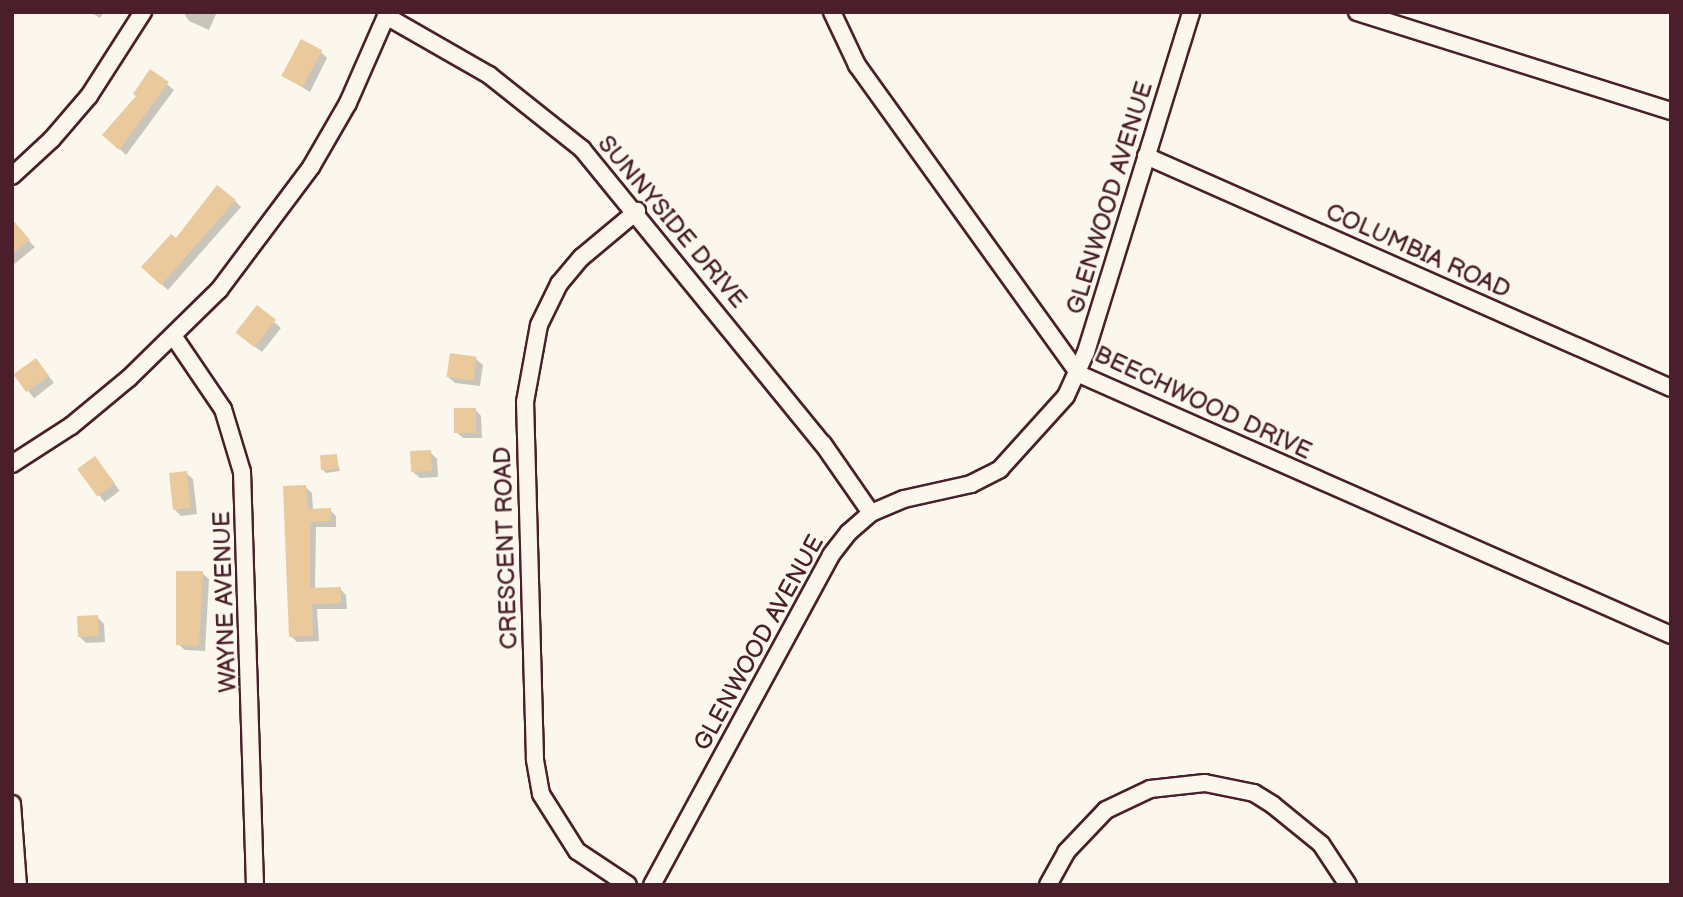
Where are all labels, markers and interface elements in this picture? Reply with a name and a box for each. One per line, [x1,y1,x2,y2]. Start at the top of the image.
street label: GLENWOOD AVENUE [1061,78,1159,318]
street label: SUNNYSIDE DRIVE [591,130,753,314]
street label: COLUMBIA ROAD [1321,197,1515,305]
street label: BEECHWOOD DRIVE [1090,340,1316,466]
street label: CRESCENT ROAD [488,446,524,650]
street label: WAYNE AVENUE [207,511,243,693]
street label: GLENWOOD AVENUE [688,530,830,756]

